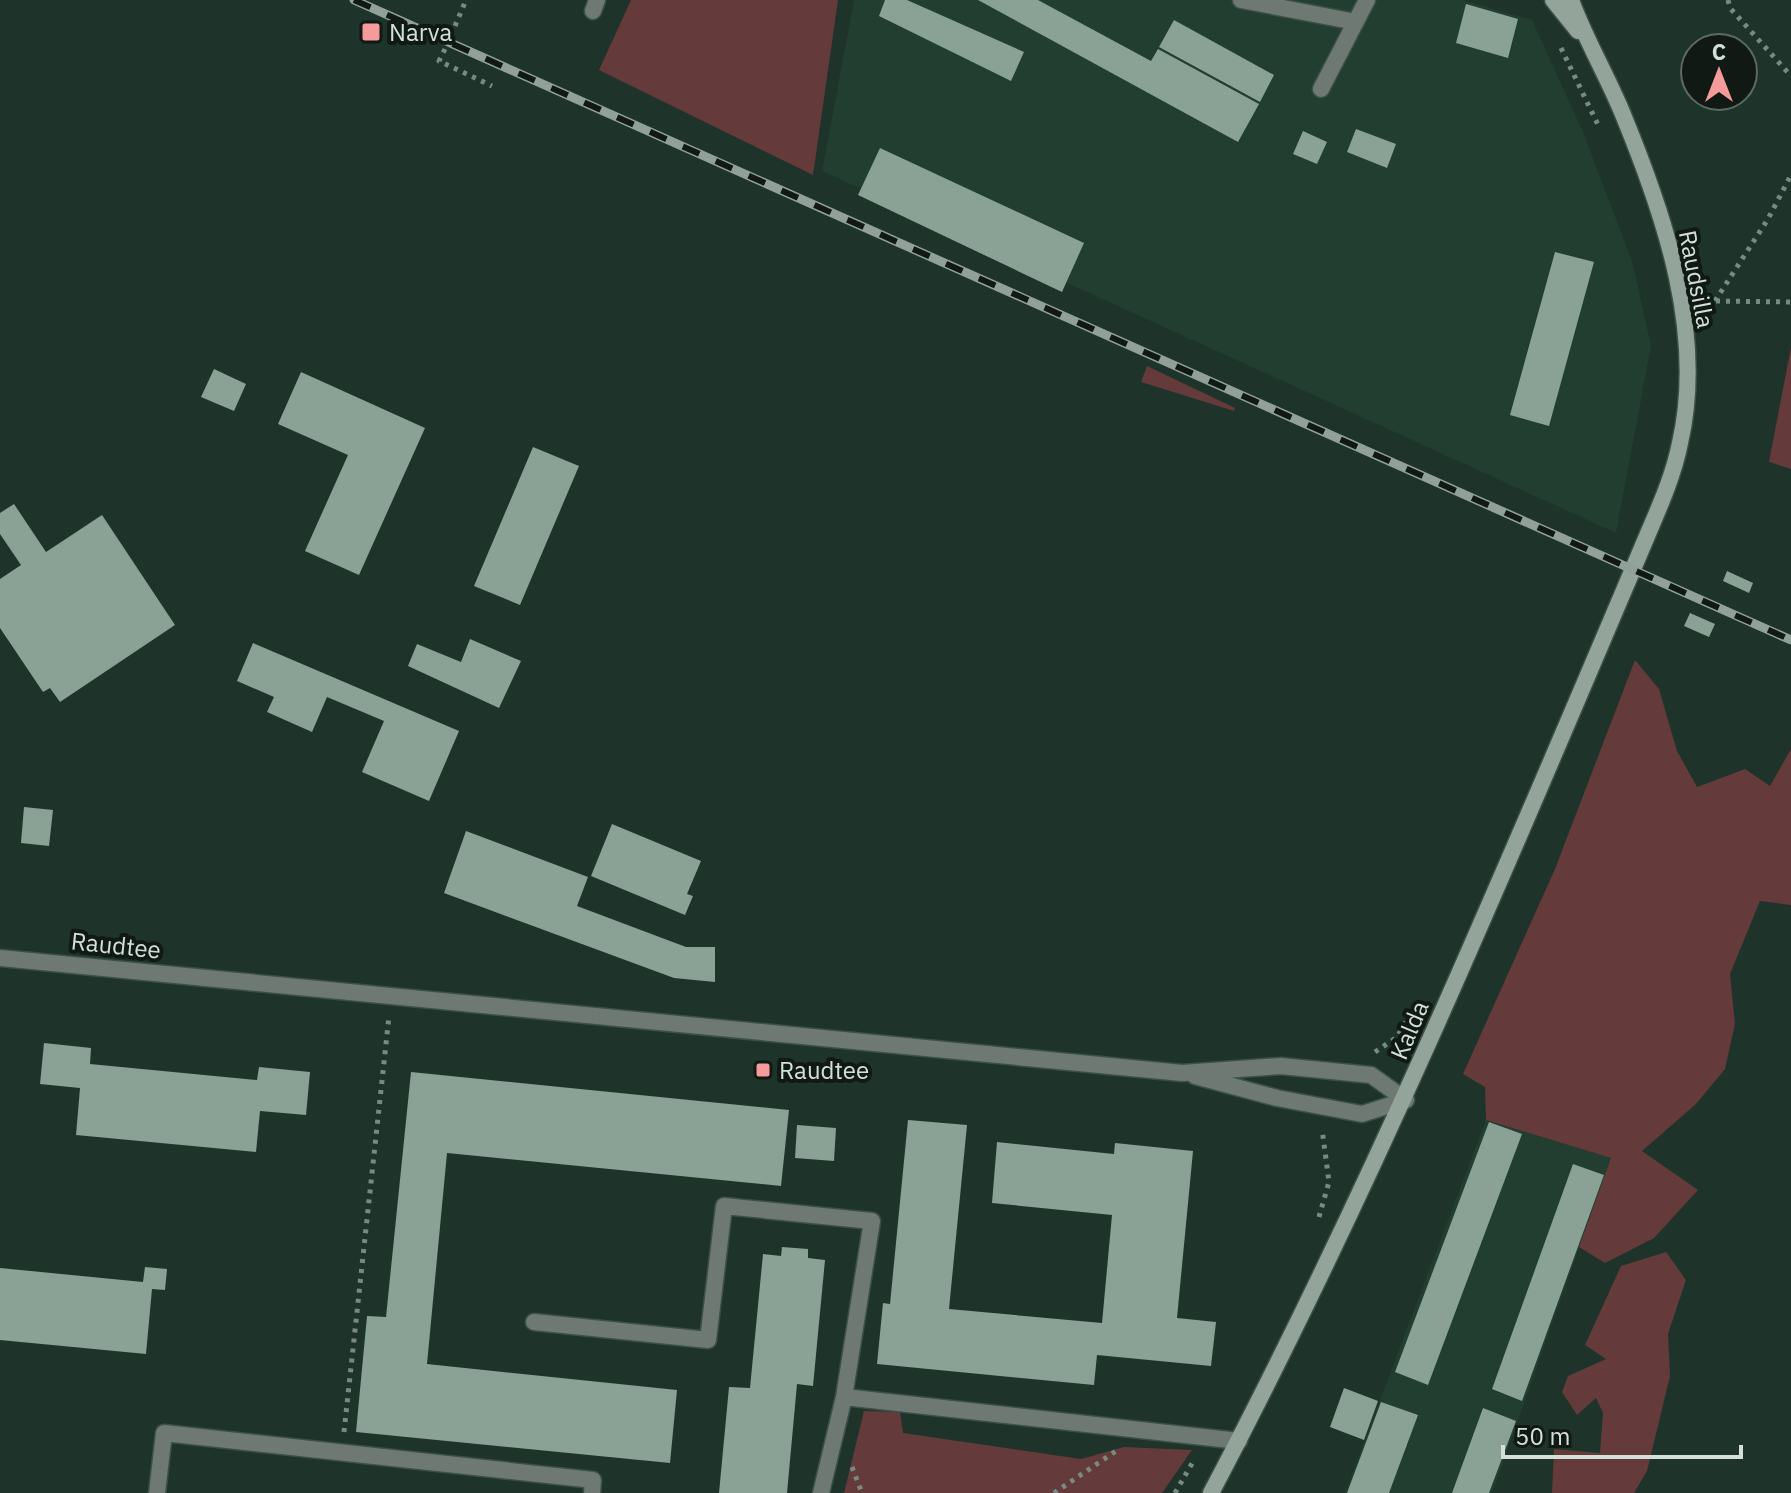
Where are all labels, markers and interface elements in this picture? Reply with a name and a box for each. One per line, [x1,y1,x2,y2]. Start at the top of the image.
place label: Narva [389,16,452,48]
marker: Narva [360,21,382,43]
north arrow [1679,32,1759,112]
text: С [1712,37,1726,66]
street label: Raudsilla [1672,227,1722,331]
street label: Raudtee [69,924,163,966]
street label: Kalda [1382,996,1436,1064]
place label: Raudtee [779,1054,869,1086]
marker: Raudtee [754,1061,772,1079]
scale bar [1503,1409,1741,1459]
text: 50 m [1515,1420,1570,1452]

